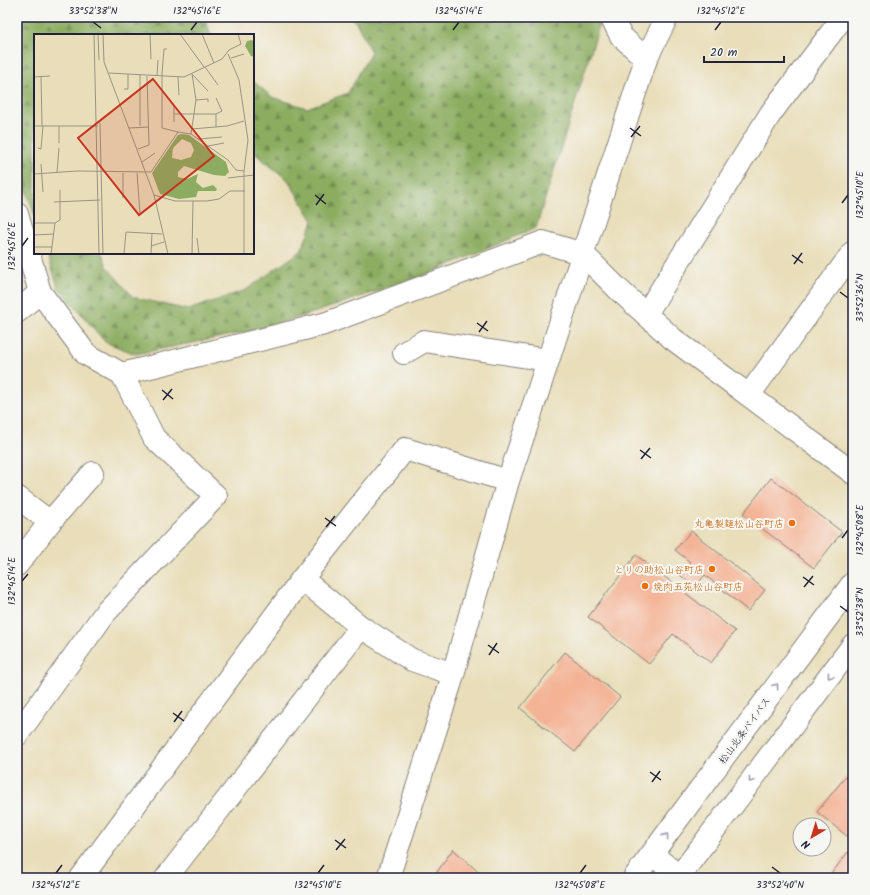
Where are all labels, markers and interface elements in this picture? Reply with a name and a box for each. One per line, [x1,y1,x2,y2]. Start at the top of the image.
text: 33°52'38"N [68,3,118,19]
text: 132°45'16"E [173,3,222,19]
text: 132°45'14"E [435,3,484,19]
text: 132°45'12"E [697,3,746,19]
inset map [34,34,254,254]
scale bar [704,38,784,64]
text: 20 m [710,43,738,62]
text: 132°45'10"E [852,170,868,219]
text: 132°45'16"E [4,221,20,270]
text: 33°52'36"N [852,273,868,322]
text: 132°45'08"E [852,504,868,555]
place label: 丸亀製麺松山谷町店 [694,516,784,532]
marker: 丸亀製麺松山谷町店 [787,518,797,528]
text: 132°45'14"E [4,556,20,605]
place label: とりの助松山谷町店 [614,562,704,578]
marker: とりの助松山谷町店 [707,564,717,574]
place label: 焼肉五苑松山谷町店 [653,579,743,595]
marker: 焼肉五苑松山谷町店 [640,581,650,591]
text: 33°52'38"N [852,587,868,637]
one-way arrow [827,672,834,679]
one-way arrow [772,683,779,690]
street label: 松山北条バイパス [715,694,775,768]
one-way arrow [749,775,756,782]
north arrow [792,817,832,857]
one-way arrow [661,833,668,840]
text: N [798,835,815,853]
text: 132°45'12"E [32,877,81,893]
text: 132°45'10"E [294,877,343,893]
text: 132°45'08"E [555,877,606,893]
text: 33°52'40"N [756,877,804,893]

